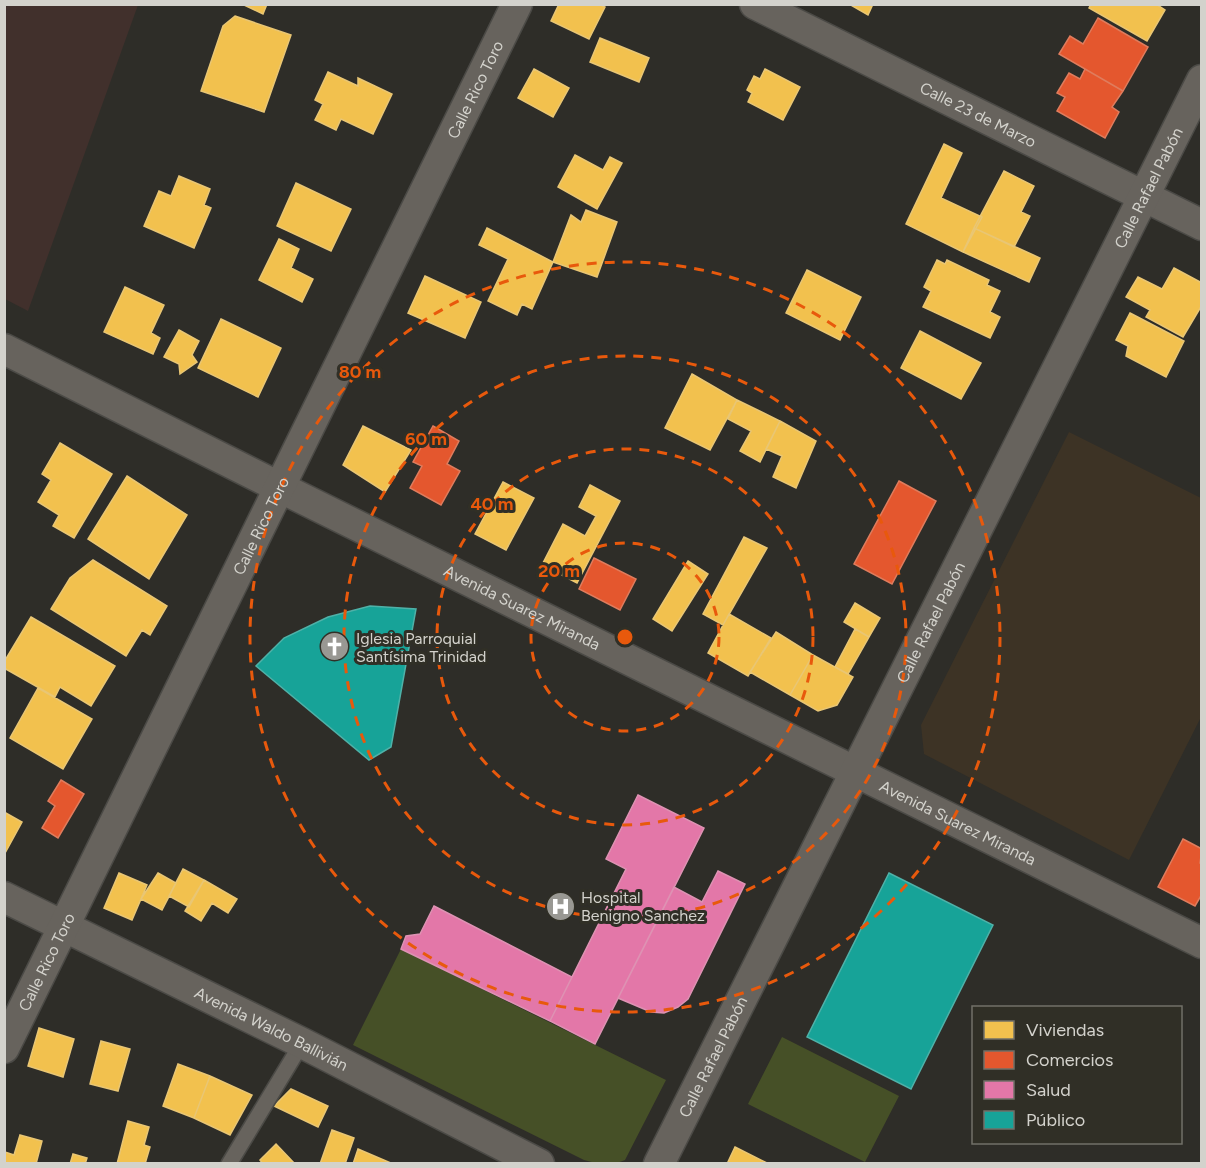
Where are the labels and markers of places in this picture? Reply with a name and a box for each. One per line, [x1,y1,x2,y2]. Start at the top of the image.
centre of rings [615,627,635,647]
place label: Iglesia Parroquial Santísima Trinidad [356,629,486,666]
church icon: Iglesia Parroquial Santísima Trinidad [319,631,351,663]
place label: Hospital Benigno Sanchez [581,888,705,925]
hospital icon: Hospital Benigno Sanchez [544,890,576,922]

